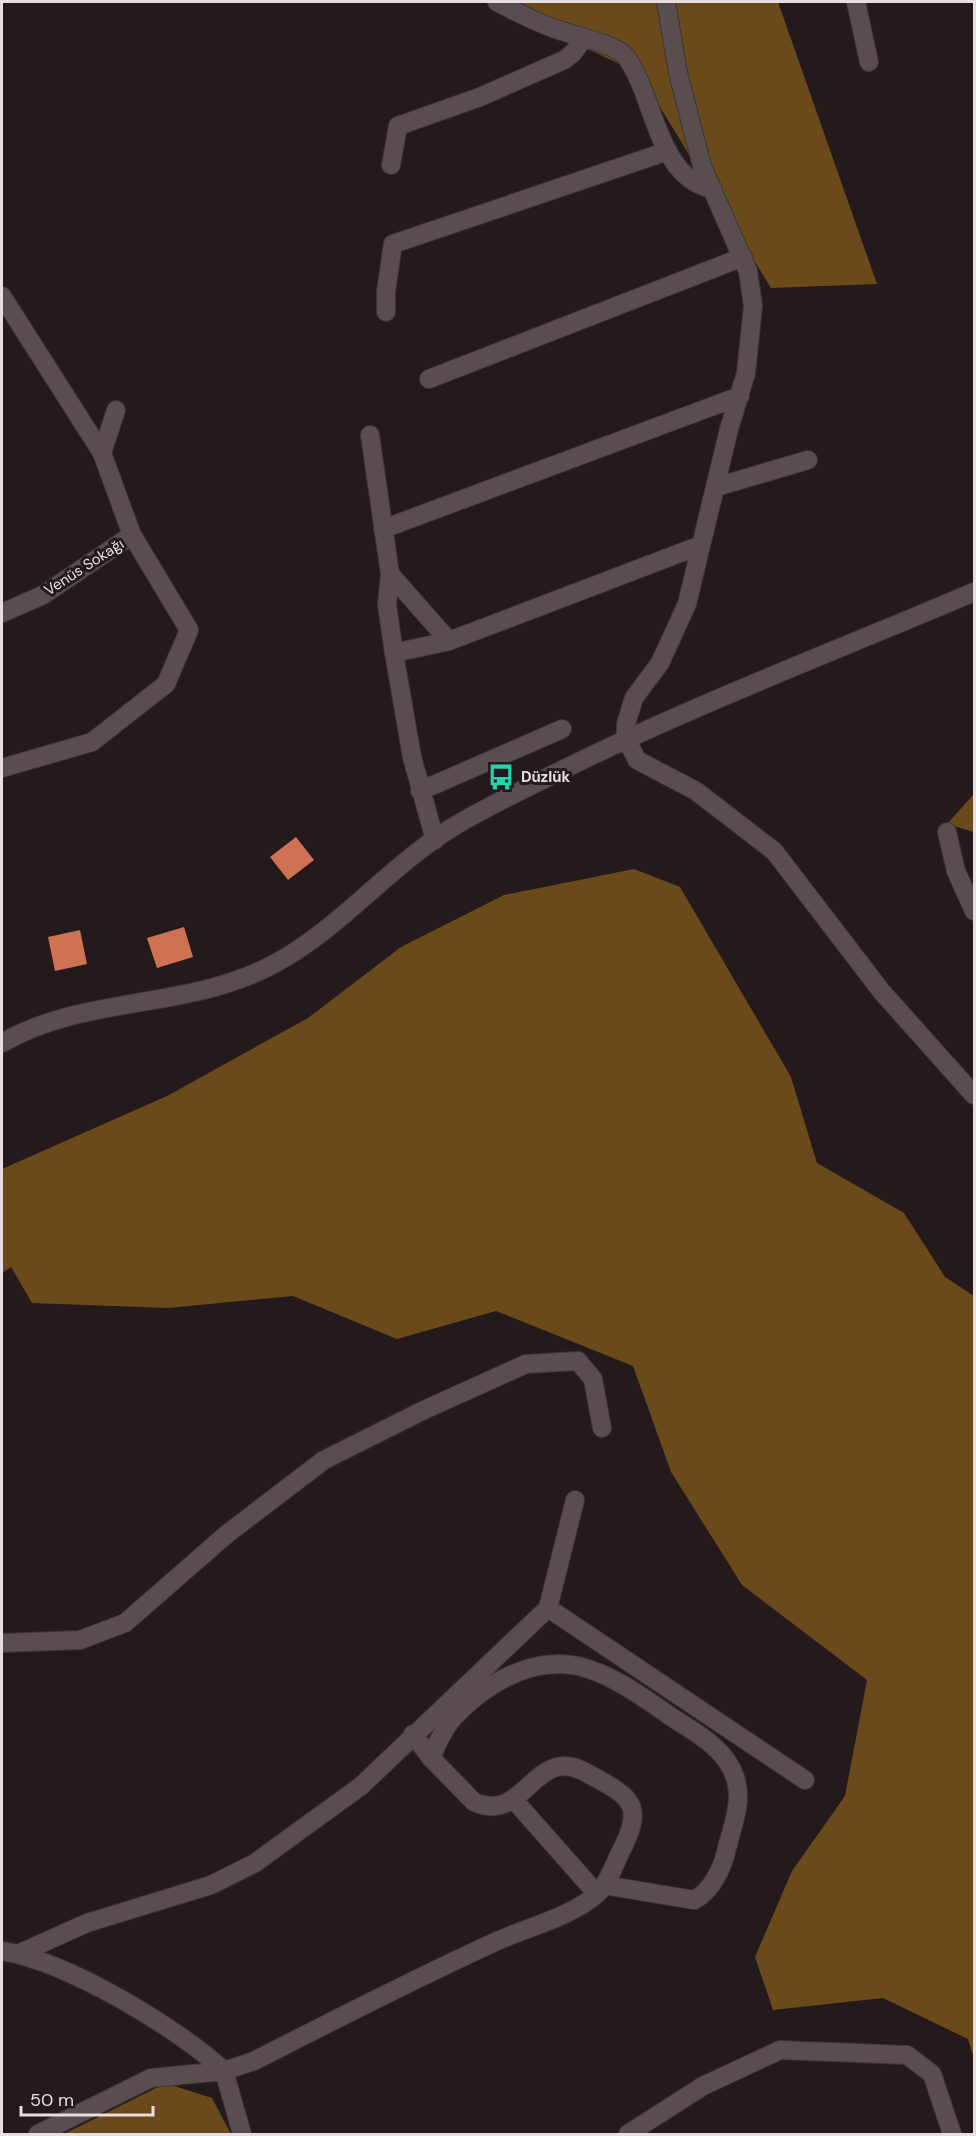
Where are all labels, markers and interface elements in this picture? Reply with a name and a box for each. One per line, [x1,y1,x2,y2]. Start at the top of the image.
street label: Venüs Sokağı [40,534,128,600]
bus stop icon: Düzlük [486,762,516,792]
place label: Düzlük [521,767,570,787]
scale bar [21,2079,153,2117]
text: 50 m [30,2088,74,2112]

